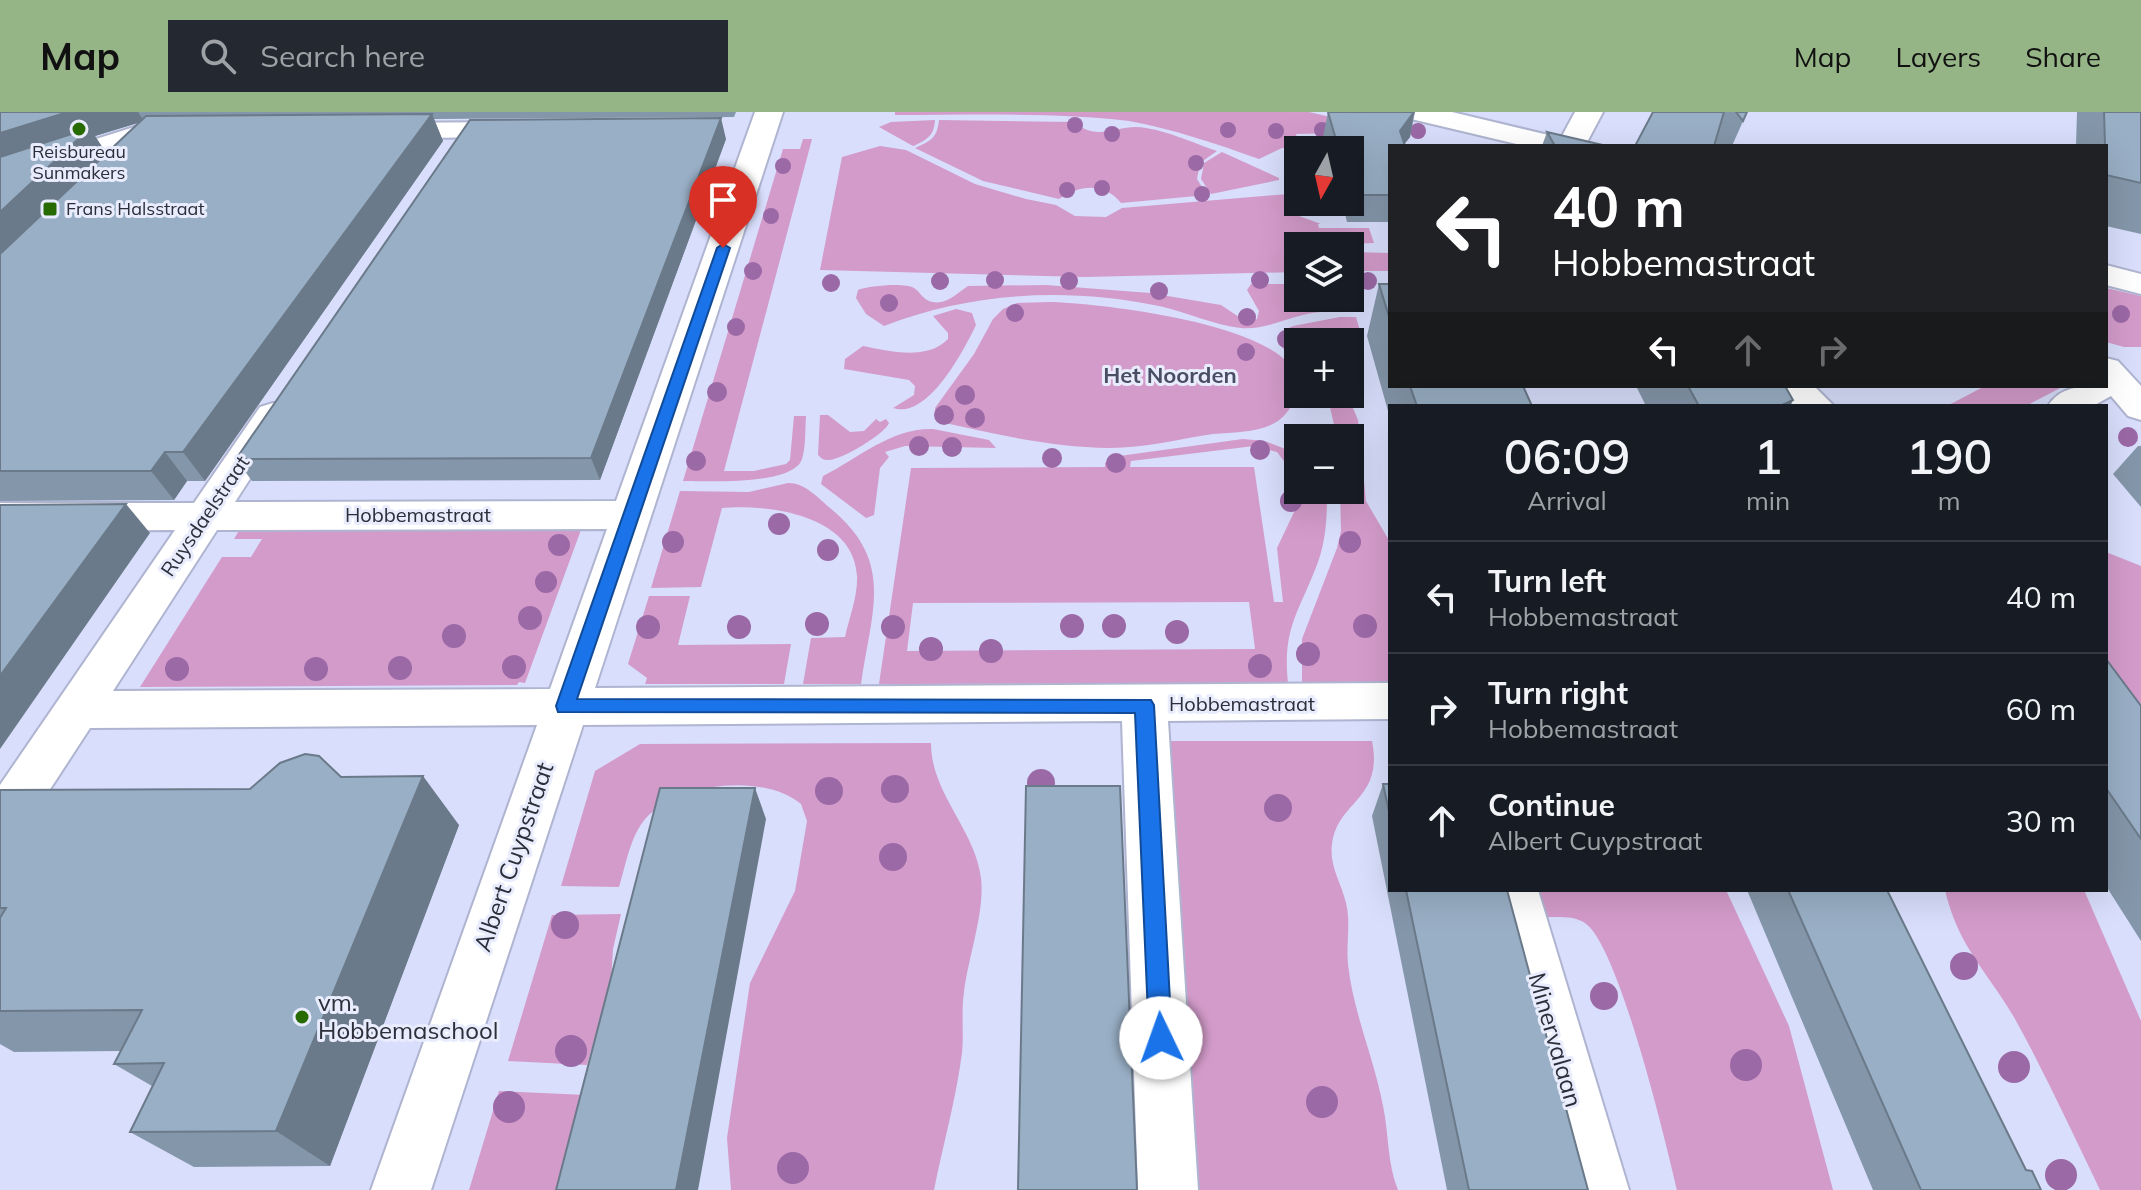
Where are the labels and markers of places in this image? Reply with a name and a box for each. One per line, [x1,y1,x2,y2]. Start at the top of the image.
marker: Reisbureau Sunmakers [70,120,88,138]
place label: Reisbureau Sunmakers [32,140,126,184]
pin [689,166,757,248]
place label: Frans Halsstraat [66,197,205,220]
marker: Frans Halsstraat [41,200,59,218]
place label: vm. Hobbemaschool [318,987,498,1045]
marker: vm. Hobbemaschool [293,1008,311,1026]

